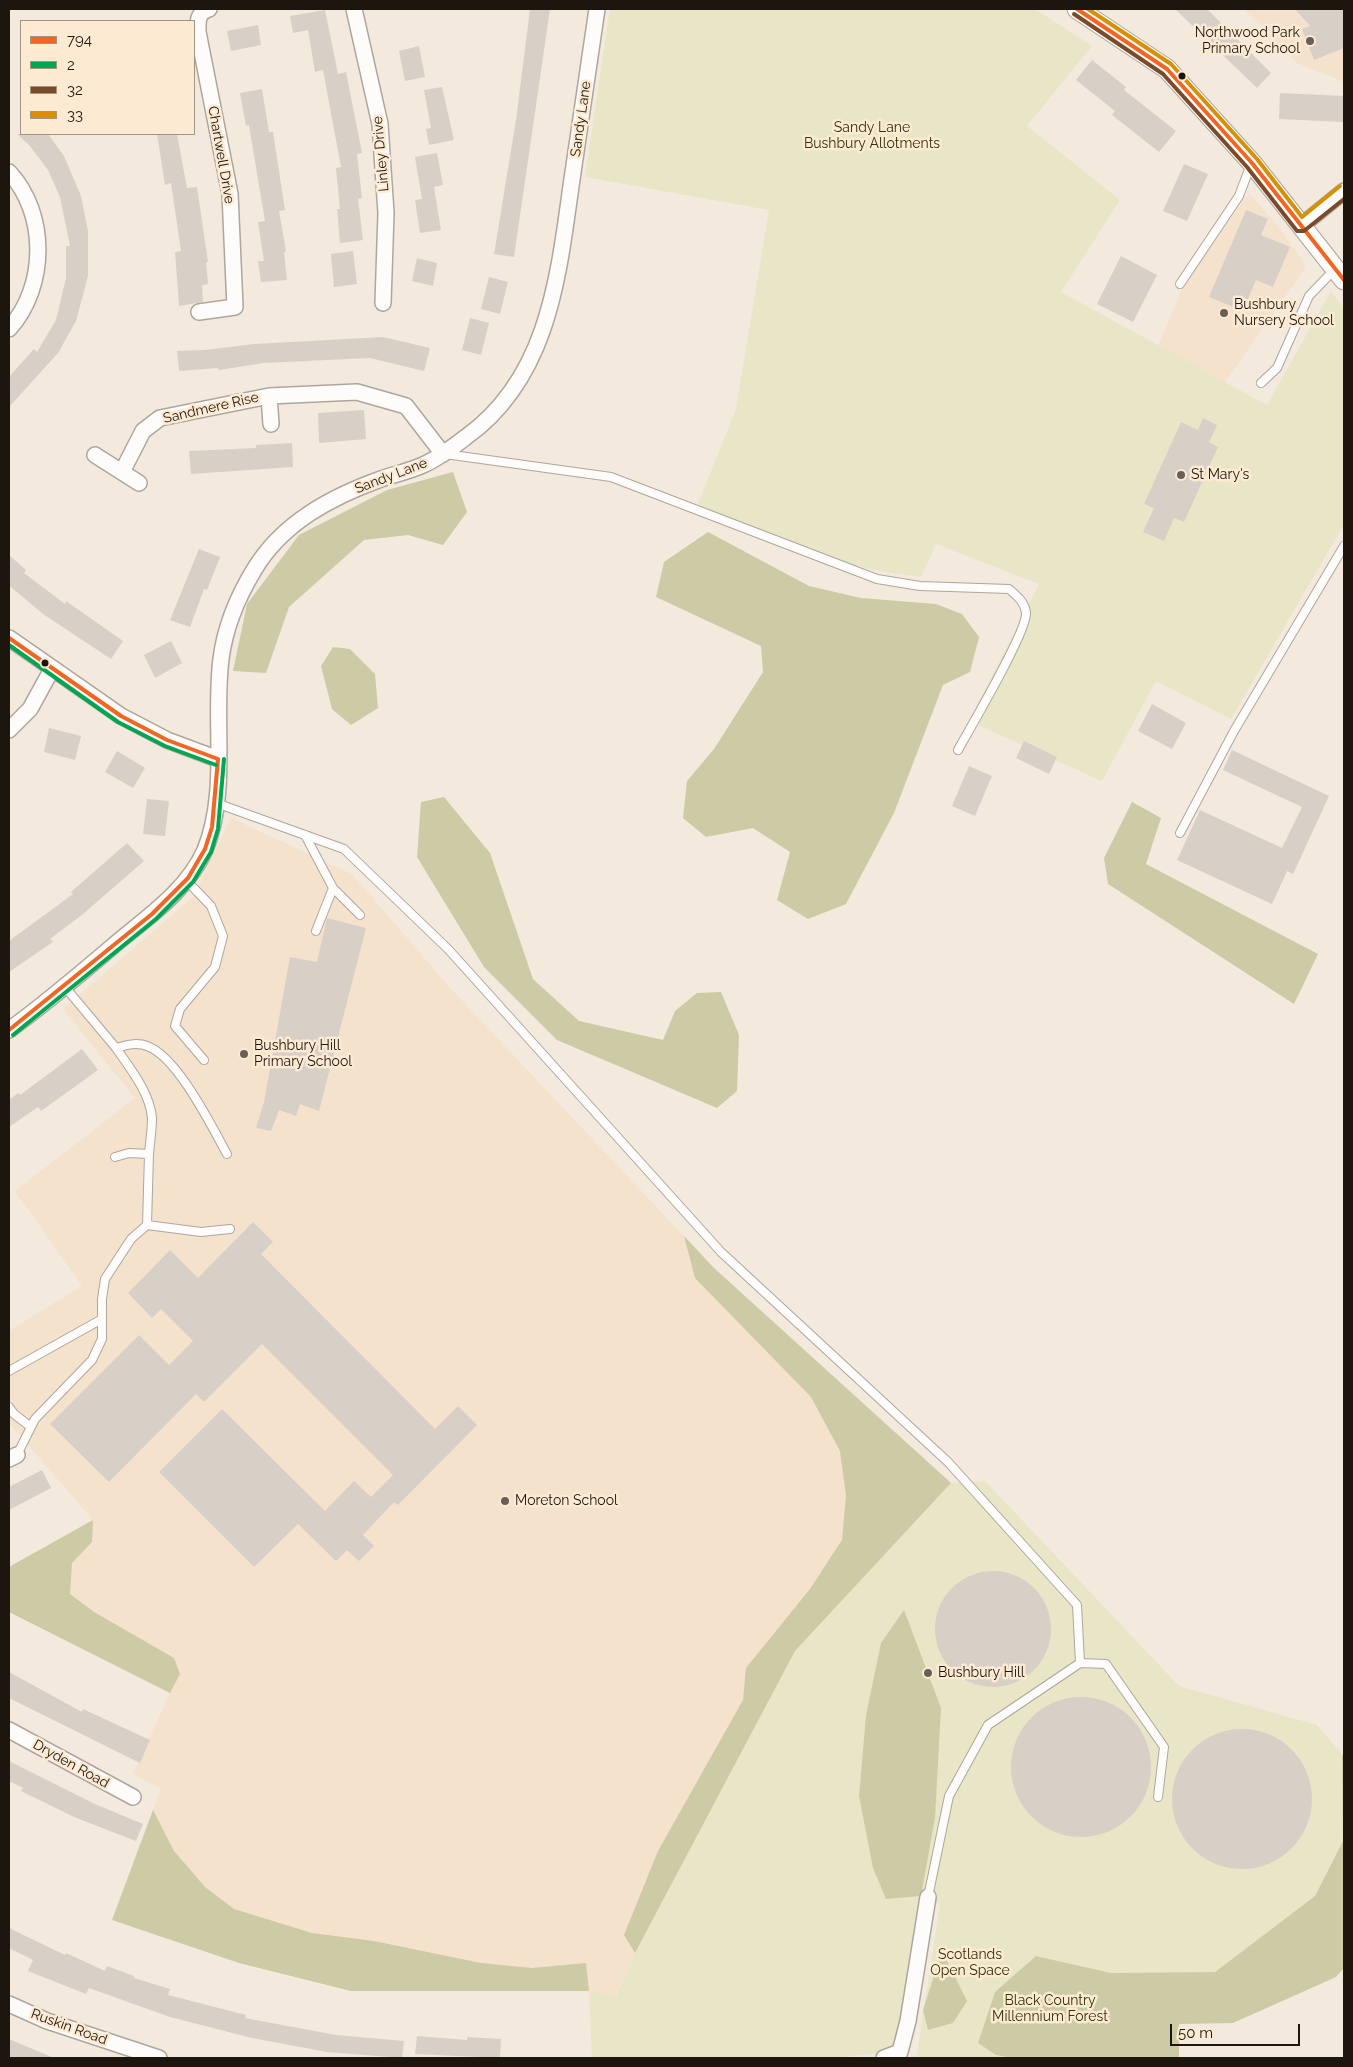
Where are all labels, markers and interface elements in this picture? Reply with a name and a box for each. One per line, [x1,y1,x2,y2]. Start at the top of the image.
legend [20,20,195,135]
place label: Northwood Park Primary School [1195,25,1300,58]
text: 794 [67,31,92,49]
marker: Northwood Park Primary School [1304,35,1316,47]
text: 2 [67,56,75,74]
unlabelled marker [1177,71,1187,81]
street label: Sandy Lane [567,80,595,158]
text: 32 [67,81,83,99]
street label: Chartwell Drive [204,105,238,205]
text: 33 [67,106,83,124]
street label: Linley Drive [369,116,393,192]
park label: Sandy Lane Bushbury Allotments [804,120,940,152]
place label: Bushbury Nursery School [1234,297,1334,330]
marker: Bushbury Nursery School [1218,307,1230,319]
street label: Sandmere Rise [162,389,260,427]
street label: Sandy Lane [352,454,430,498]
place label: St Mary's [1191,467,1249,483]
marker: St Mary's [1175,469,1187,481]
unlabelled marker [40,658,50,668]
place label: Bushbury Hill Primary School [254,1038,352,1070]
marker: Bushbury Hill Primary School [238,1048,250,1060]
place label: Moreton School [515,1493,618,1509]
marker: Moreton School [499,1495,511,1507]
place label: Bushbury Hill [938,1665,1025,1681]
marker: Bushbury Hill [922,1667,934,1679]
street label: Dryden Road [30,1736,112,1792]
park label: Scotlands Open Space [930,1947,1010,1980]
park label: Black Country Millennium Forest [992,1993,1108,2025]
street label: Ruskin Road [29,2005,109,2049]
scale bar [1173,2014,1303,2046]
text: 50 m [1178,2024,1213,2042]

